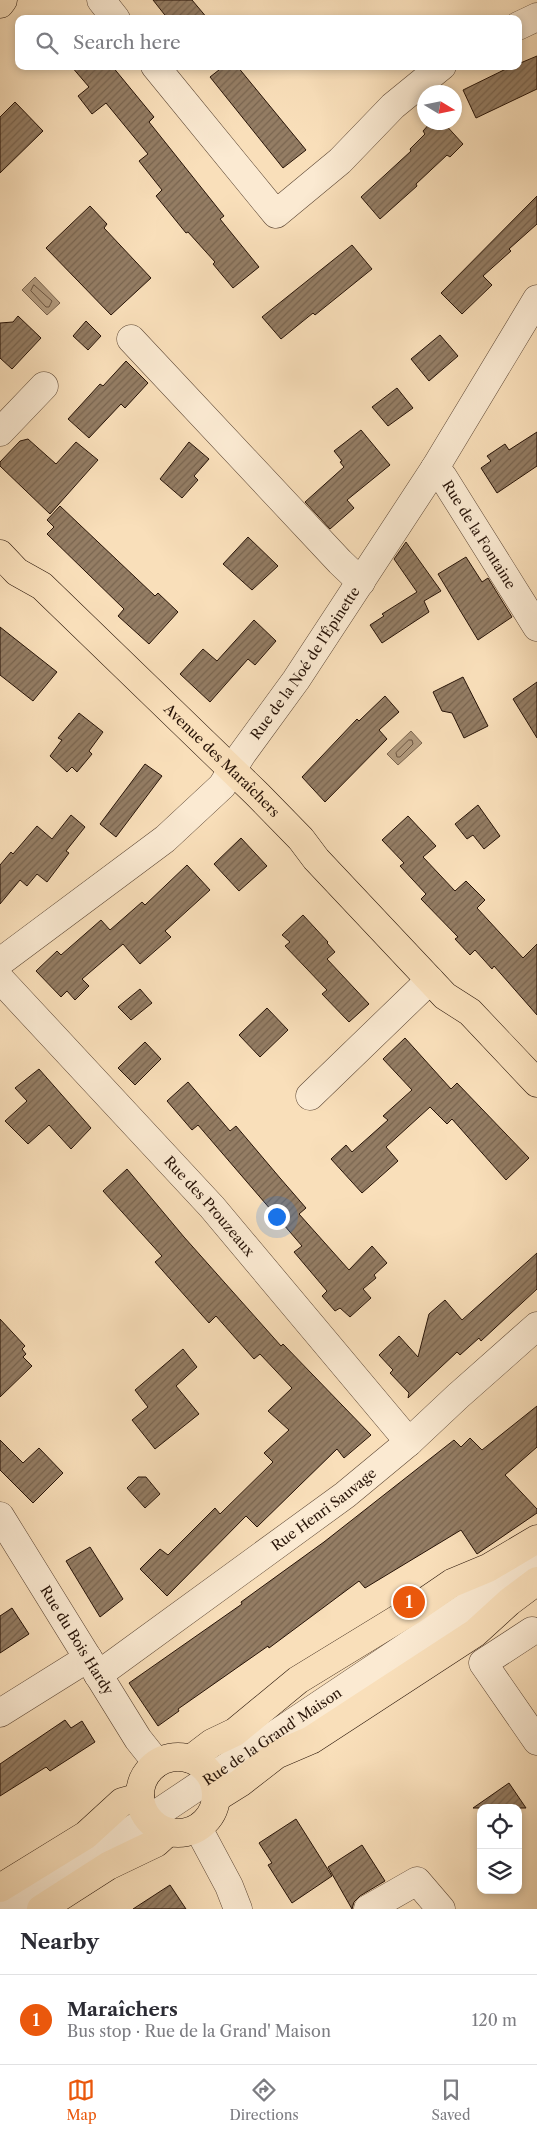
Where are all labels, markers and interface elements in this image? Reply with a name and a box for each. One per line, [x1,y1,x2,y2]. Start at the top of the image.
search box [15,15,522,70]
icon: search [33,29,61,57]
text: Search here [73,31,181,54]
north arrow [417,85,462,130]
street label: Rue de la Fontaine [438,477,520,592]
street label: Rue de la Noé de l'Épinette [247,583,364,743]
street label: Avenue des Maraîchers [160,699,284,821]
street label: Rue des Prouzeaux [160,1152,259,1261]
your location [264,1204,290,1230]
street label: Rue Henri Sauvage [268,1464,380,1555]
street label: Rue du Bois Hardy [36,1582,117,1698]
pin: 1 [393,1583,425,1621]
street label: Rue de la Grand' Maison [199,1683,345,1789]
map controls [477,1804,522,1894]
button: locate [477,1804,522,1849]
button: layers [477,1849,522,1894]
text: Nearby [20,1929,99,1954]
text: Maraîchers [67,1998,178,2021]
text: 1 [32,2010,40,2030]
text: 120 m [472,2010,517,2030]
text: Bus stop · Rue de la Grand' Maison [67,2021,331,2041]
tab: Map [66,2076,97,2124]
tab: Directions [229,2076,299,2124]
tab: Saved [432,2076,470,2124]

